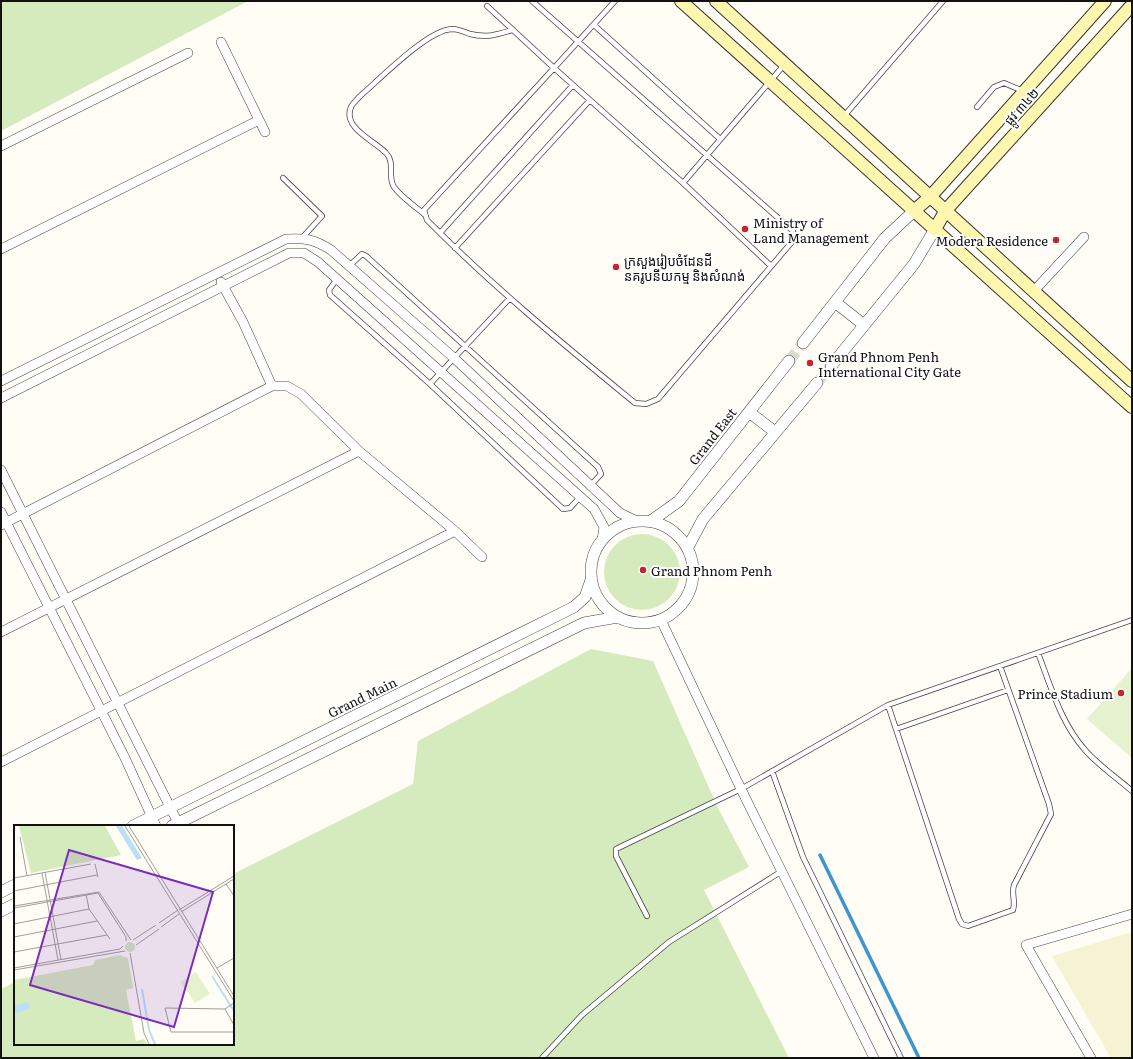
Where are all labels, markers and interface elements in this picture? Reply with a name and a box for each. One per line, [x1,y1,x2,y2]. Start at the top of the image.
street label: ផ្លូវ ៣៤២ [999,83,1045,131]
place label: Ministry of Land Management [753,213,869,247]
marker: Ministry of Land Management [740,224,750,234]
place label: Modera Residence [935,231,1048,250]
marker: Modera Residence [1051,235,1061,245]
place label: ក្រសួងរៀបចំដែនដី នគរូបនីយកម្ម និងសំណង់ [624,251,745,285]
marker: ក្រសួងរៀបចំដែនដី នគរូបនីយកម្ម និងសំណង់ [611,262,621,272]
place label: Grand Phnom Penh International City Gate [818,347,961,381]
marker: Grand Phnom Penh International City Gate [805,358,815,368]
street label: Grand East [684,403,741,469]
place label: Grand Phnom Penh [651,561,772,580]
marker: Grand Phnom Penh [638,565,648,575]
street label: Grand Main [324,672,400,722]
place label: Prince Stadium [1018,684,1113,703]
marker: Prince Stadium [1116,688,1126,698]
inset map [14,825,234,1045]

